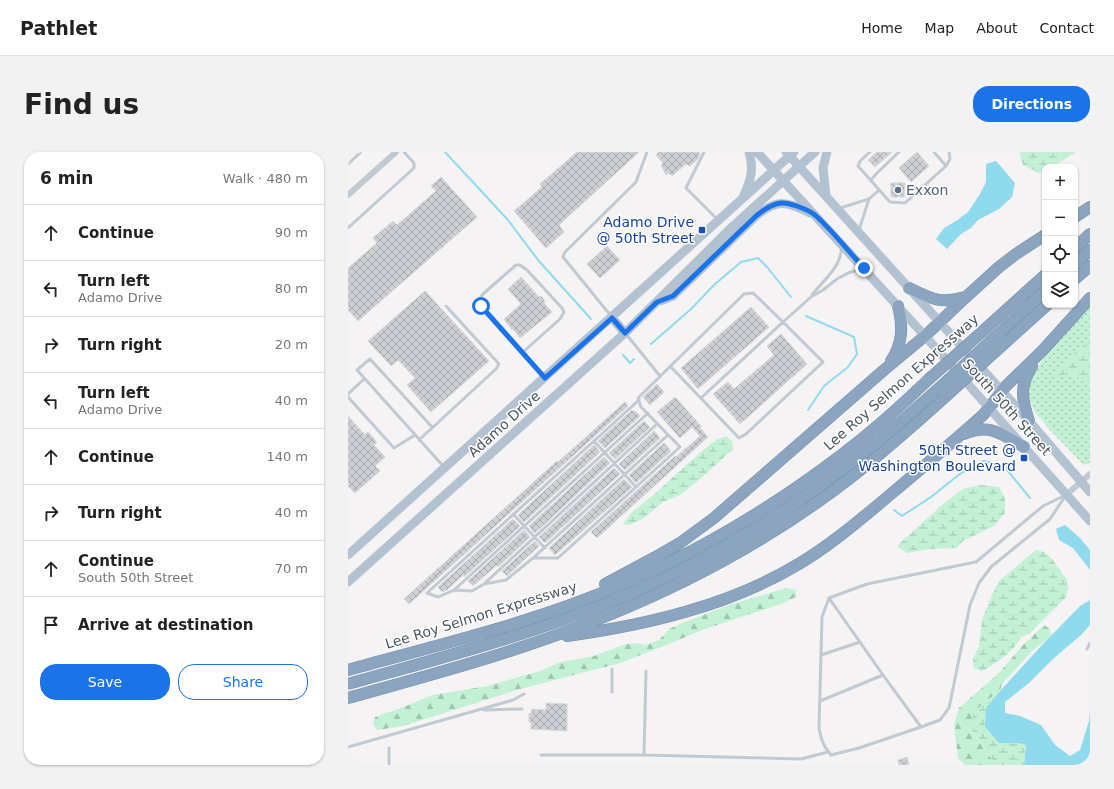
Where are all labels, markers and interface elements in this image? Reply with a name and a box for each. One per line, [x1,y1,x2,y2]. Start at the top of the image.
text: Pathlet [20,17,97,39]
text: Home [861,20,903,36]
text: Map [925,20,954,36]
text: About [976,20,1018,36]
text: Contact [1040,20,1094,36]
button: Directions [973,86,1090,122]
text: Find us [24,88,139,121]
map controls [1042,164,1078,308]
button: + [1042,164,1078,200]
text: 6 min [40,168,93,188]
text: Walk · 480 m [223,171,308,186]
place label: Exxon [906,182,948,198]
marker: Exxon [893,185,903,195]
button: − [1042,200,1078,236]
place label: Adamo Drive @ 50th Street [596,214,695,246]
icon: ahead [40,222,62,244]
text: Continue [78,224,154,242]
text: 90 m [275,225,308,240]
marker: Adamo Drive @ 50th Street [697,225,707,235]
button: locate [1042,236,1078,272]
route end [855,259,873,277]
text: Turn left [78,272,150,290]
button: layers [1042,272,1078,308]
icon: left [40,278,62,300]
text: 80 m [275,281,308,296]
text: Adamo Drive [78,290,162,305]
route start [472,297,490,315]
street label: Lee Roy Selmon Expressway [820,311,982,453]
icon: right [40,334,62,356]
text: Turn right [78,336,162,354]
text: 20 m [275,337,308,352]
street label: South 50th Street [959,355,1055,459]
text: Turn left [78,384,150,402]
street label: Adamo Drive [465,388,543,460]
icon: left [40,390,62,412]
text: 40 m [275,393,308,408]
text: Adamo Drive [78,402,162,417]
place label: 50th Street @ Washington Boulevard [858,442,1016,474]
icon: ahead [40,446,62,468]
text: Continue [78,448,154,466]
text: 140 m [266,449,308,464]
marker: 50th Street @ Washington Boulevard [1019,453,1029,463]
icon: right [40,502,62,524]
text: Turn right [78,504,162,522]
text: 40 m [275,505,308,520]
text: Continue [78,552,154,570]
icon: ahead [40,558,62,580]
text: 70 m [275,561,308,576]
text: South 50th Street [78,570,193,585]
street label: Lee Roy Selmon Expressway [383,578,579,652]
icon: arrive [40,614,62,636]
text: Arrive at destination [78,616,253,634]
button: Save [40,664,170,700]
button: Share [178,664,308,700]

